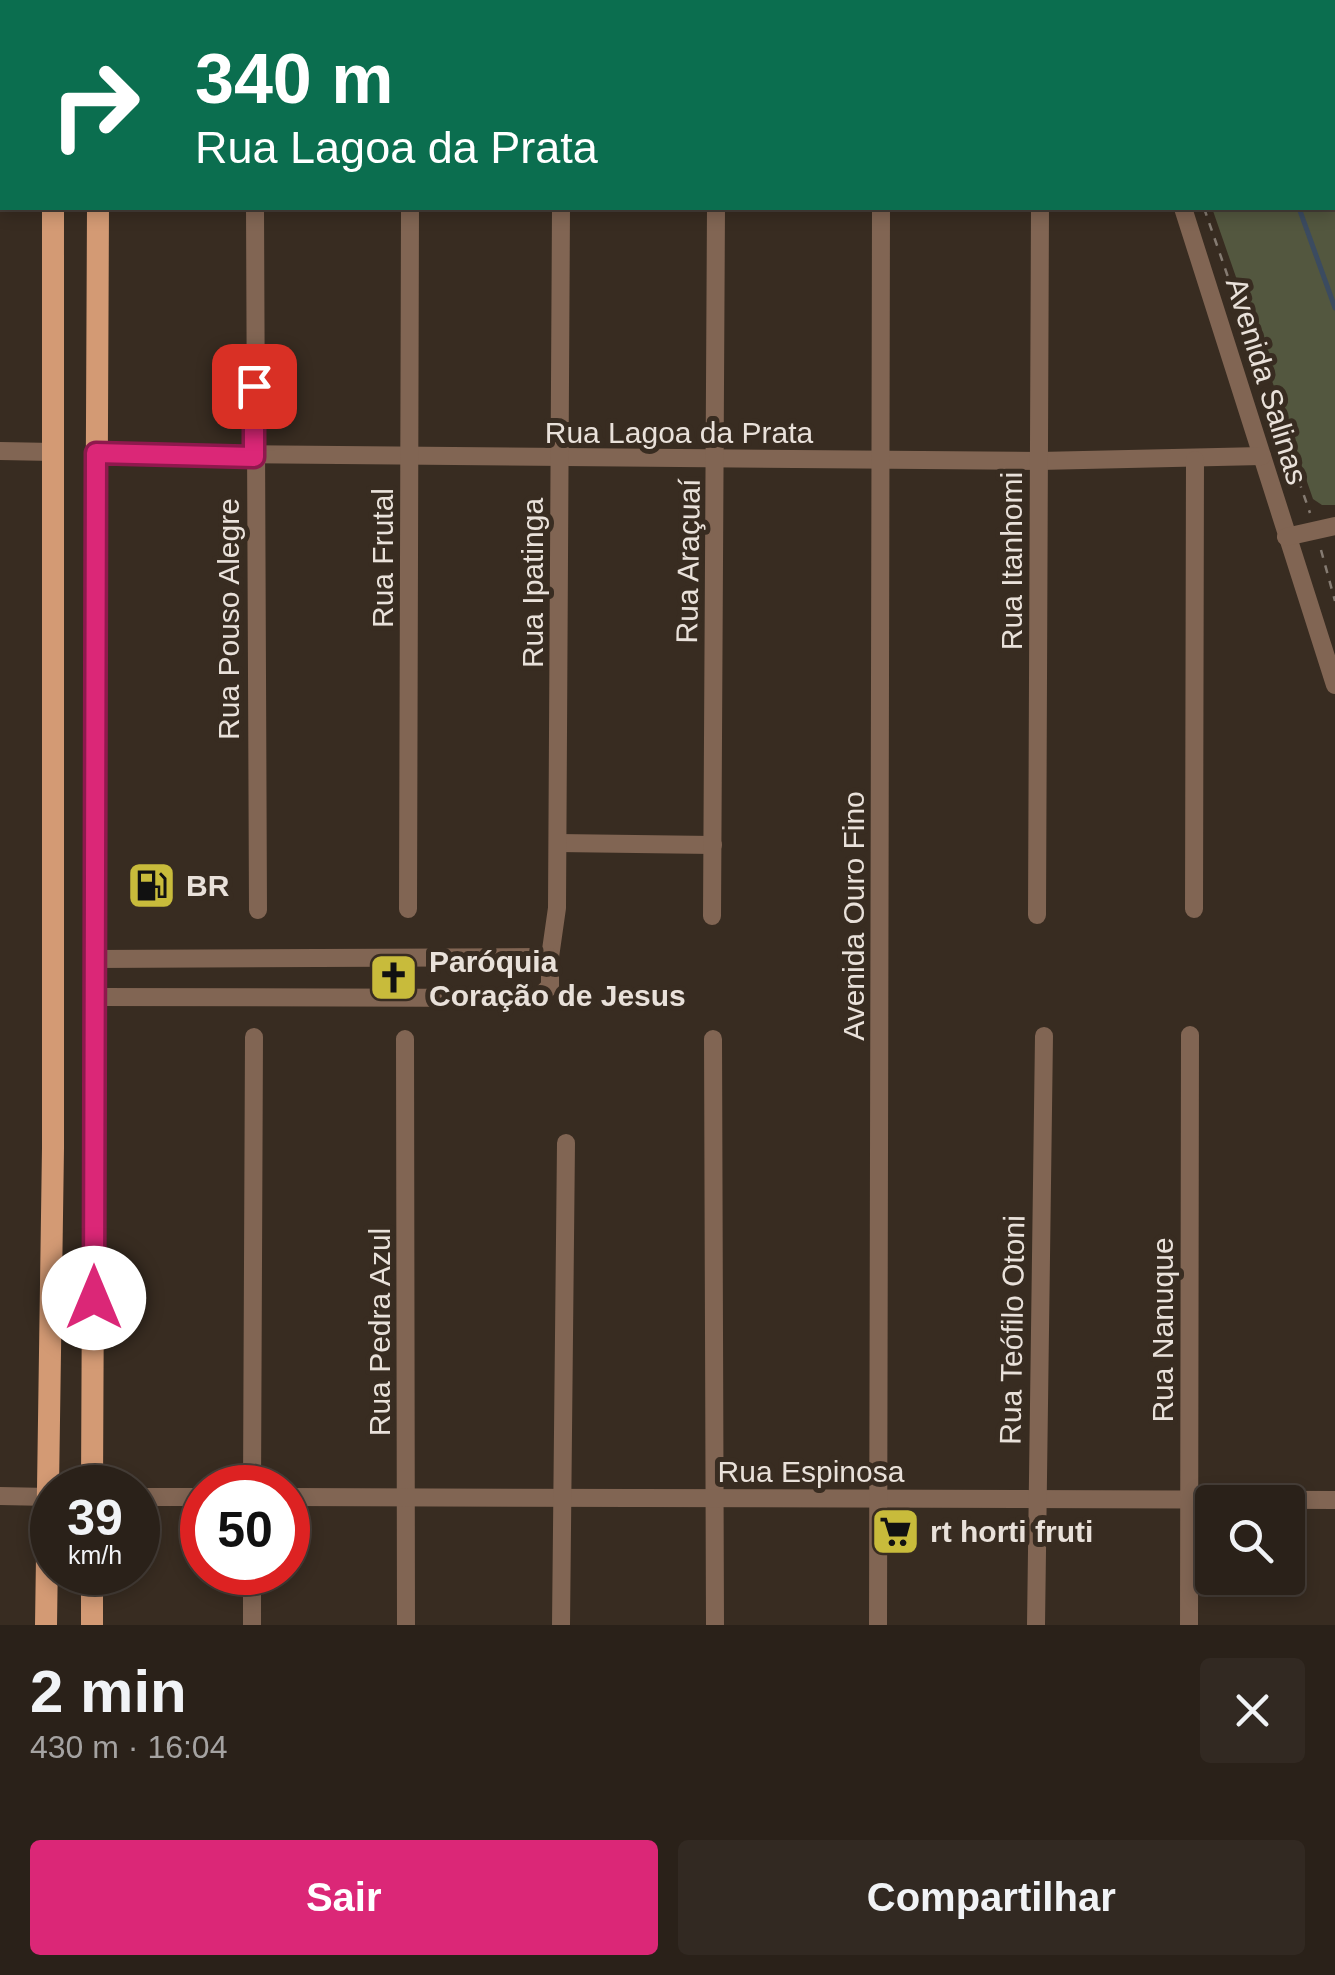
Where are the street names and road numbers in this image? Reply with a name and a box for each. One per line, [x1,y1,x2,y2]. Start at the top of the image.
street label: Avenida Salinas [1220,274,1314,488]
street label: Rua Lagoa da Prata [545,416,814,449]
street label: Rua Itanhomi [995,472,1028,650]
street label: Rua Araçuaí [670,478,706,644]
street label: Rua Frutal [366,488,399,628]
street label: Rua Pouso Alegre [212,498,245,740]
street label: Rua Ipatinga [516,498,549,668]
street label: Avenida Ouro Fino [837,791,870,1041]
street label: Rua Teófilo Otoni [993,1215,1031,1445]
street label: Rua Pedra Azul [363,1228,396,1436]
street label: Rua Nanuque [1146,1237,1179,1423]
street label: Rua Espinosa [718,1455,905,1488]

